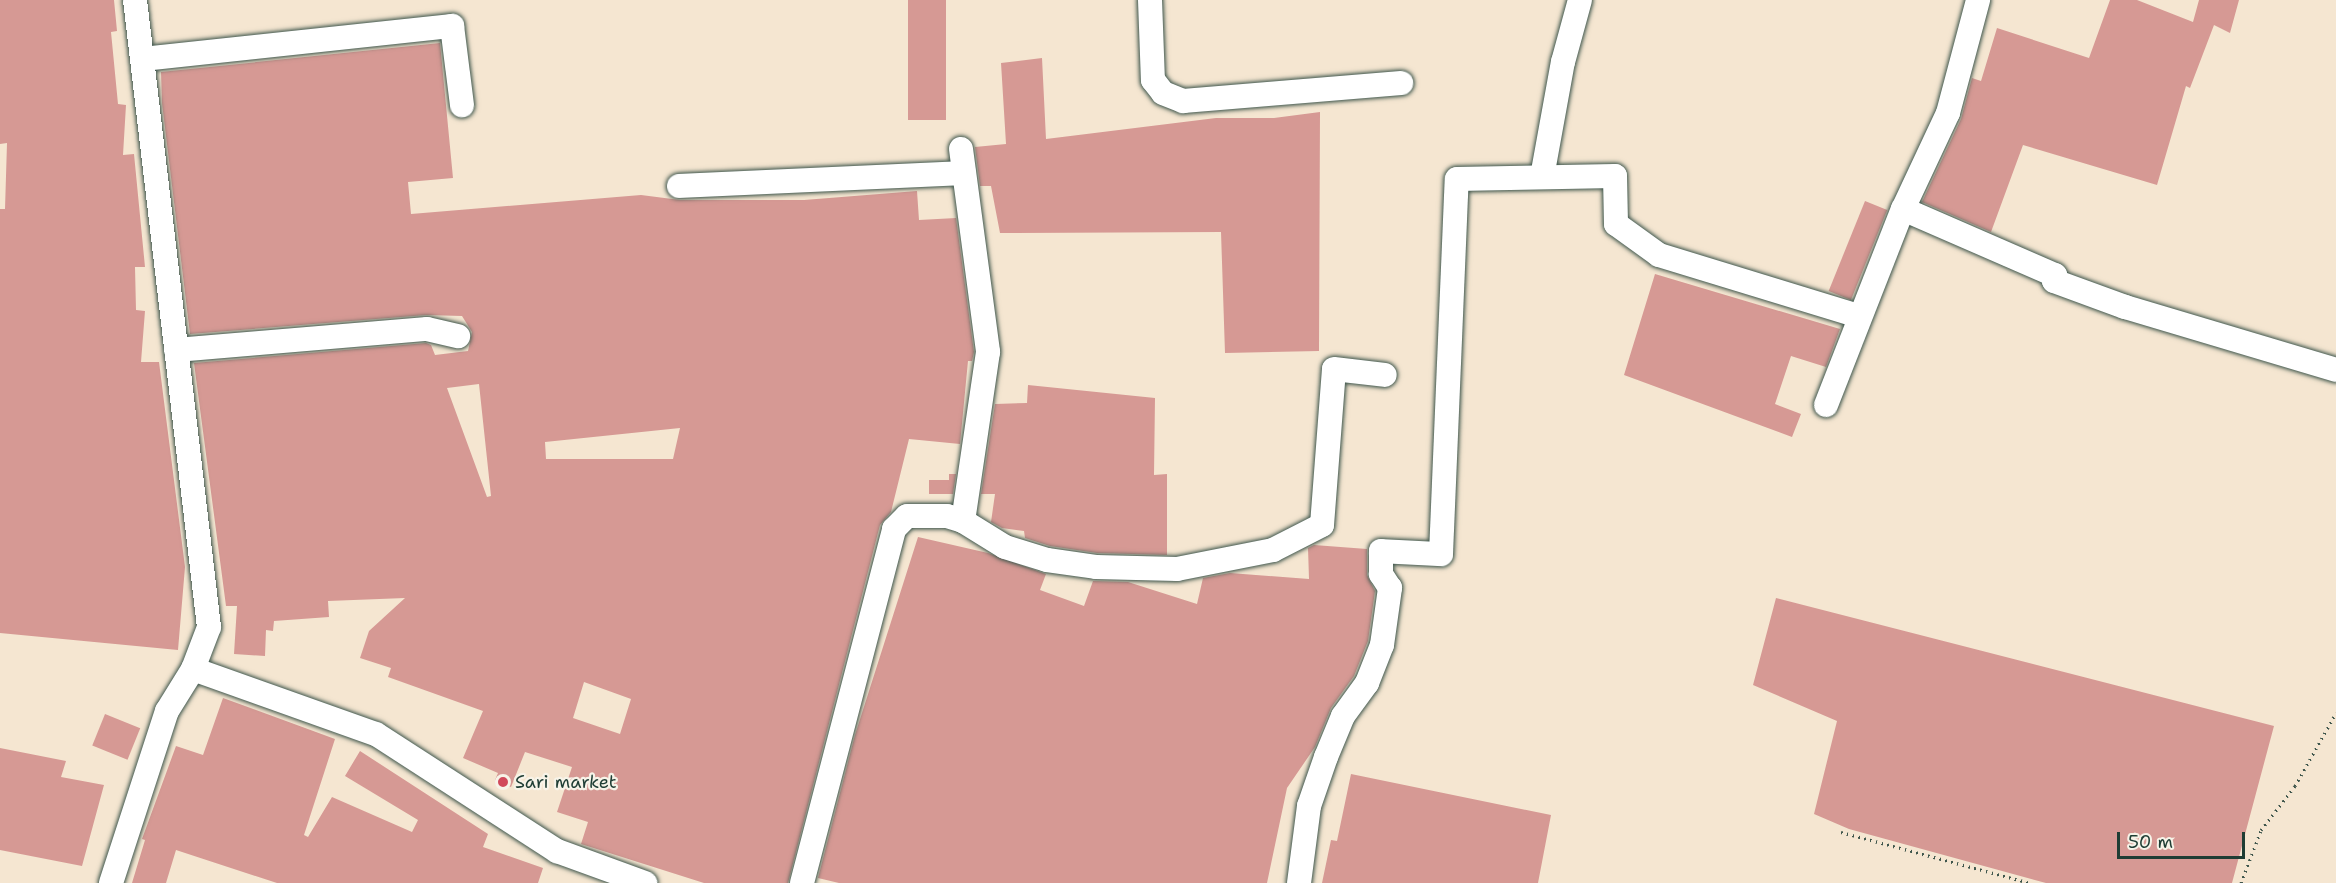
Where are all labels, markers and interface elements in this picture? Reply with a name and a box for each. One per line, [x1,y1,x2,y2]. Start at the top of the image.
place label: Sari market [515,771,617,793]
marker: Sari market [496,775,510,789]
scale bar [2120,820,2248,858]
text: 50 m [2128,830,2173,854]

